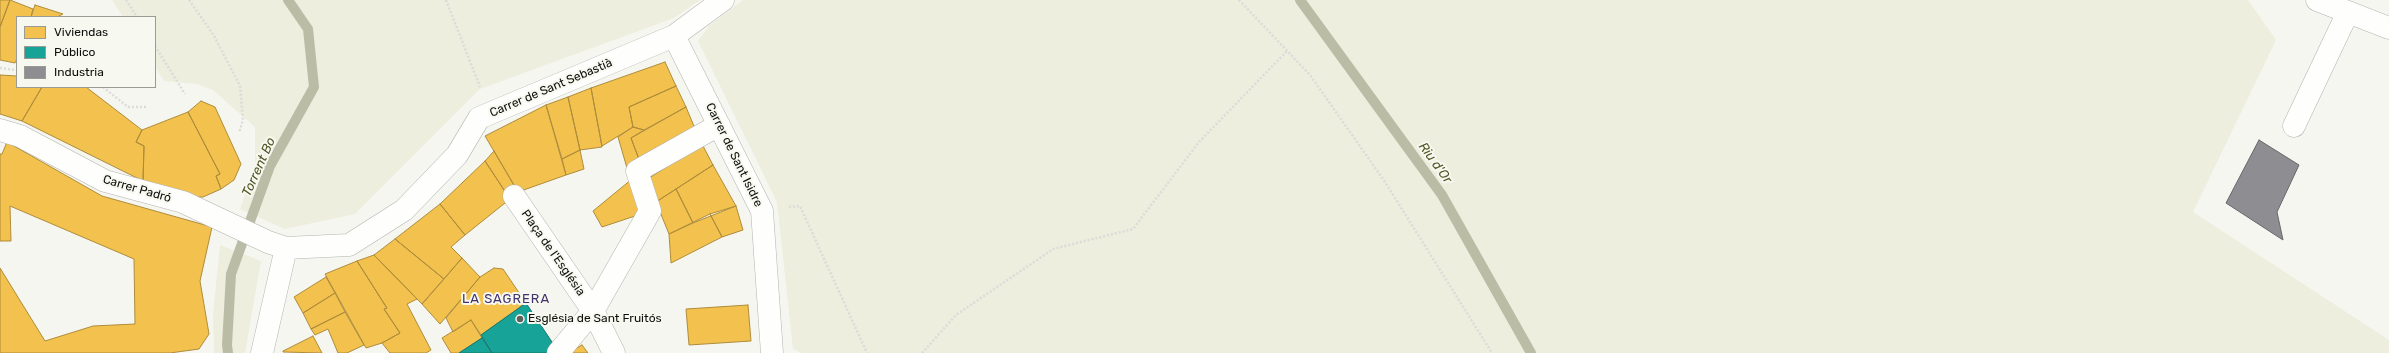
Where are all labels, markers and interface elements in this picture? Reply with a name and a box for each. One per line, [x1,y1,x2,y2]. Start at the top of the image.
legend [16,16,156,88]
text: Viviendas [54,25,108,39]
text: Público [54,45,95,59]
street label: Carrer de Sant Sebastià [488,56,614,120]
text: Industria [54,65,104,79]
street label: Carrer de Sant Isidre [703,101,765,209]
water label: Torrent Bo [239,135,279,199]
water label: Riu d'Or [1415,139,1455,187]
street label: Carrer Padró [101,172,173,206]
street label: Plaça de l'Església [518,207,588,299]
district label: LA SAGRERA [462,291,550,307]
place label: Església de Sant Fruitós [528,312,662,326]
marker: Església de Sant Fruitós [515,314,525,324]

